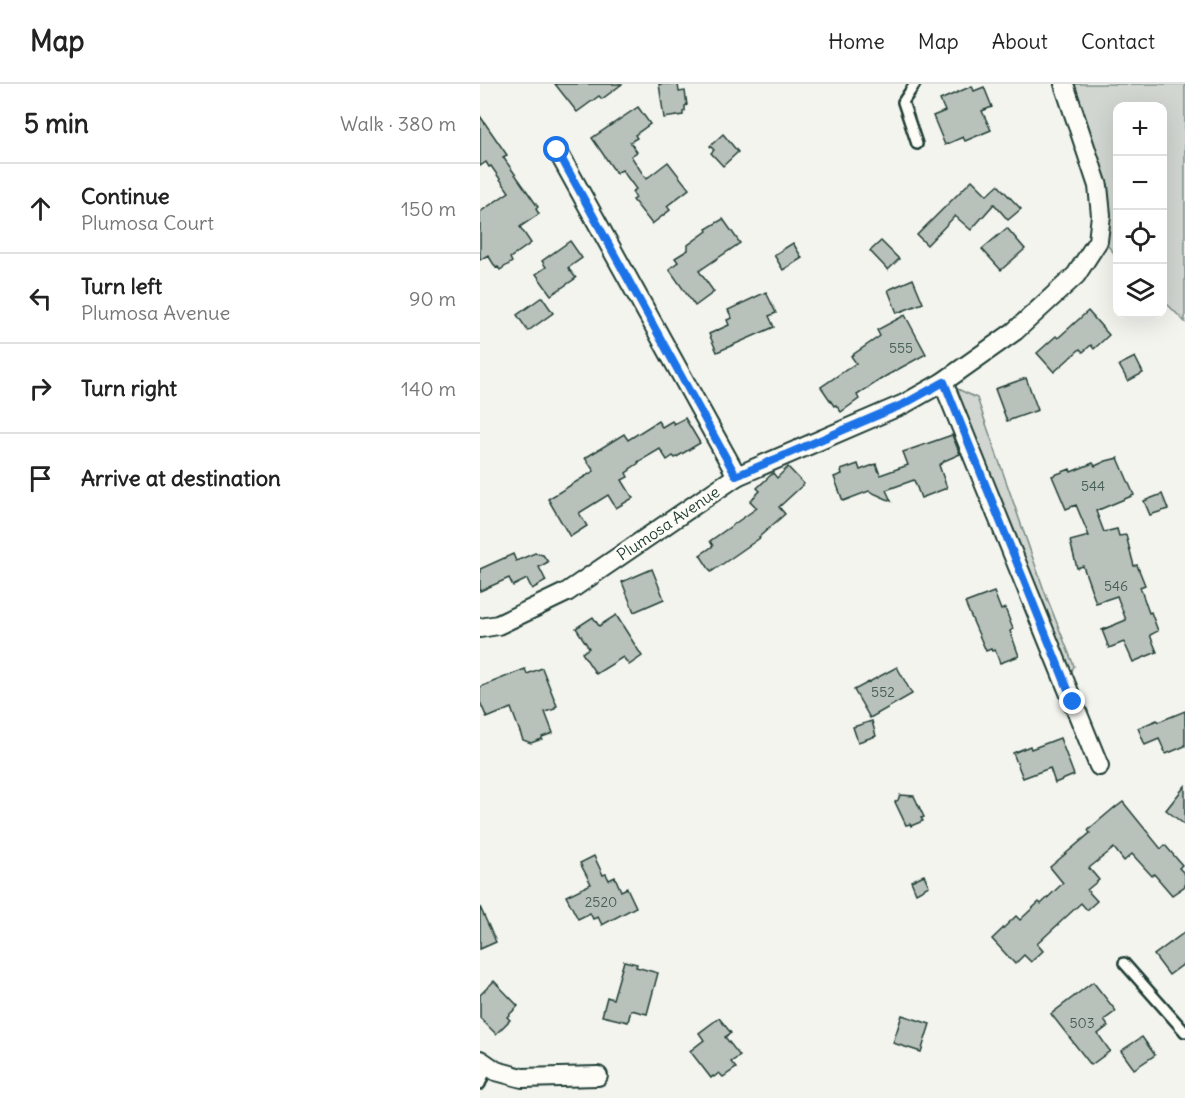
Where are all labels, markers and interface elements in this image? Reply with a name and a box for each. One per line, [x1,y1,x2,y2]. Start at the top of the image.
text: Map [30,23,84,59]
text: Home [828,28,885,55]
text: Map [918,28,959,55]
text: About [992,28,1048,55]
text: Contact [1081,28,1155,55]
map controls [1113,102,1167,318]
button: + [1113,102,1167,156]
text: 5 min [24,107,89,140]
text: Walk · 380 m [340,111,456,136]
route start [543,136,569,162]
button: − [1113,156,1167,210]
text: Continue [81,182,170,210]
icon: ahead [24,192,57,225]
text: 150 m [401,196,456,221]
text: Plumosa Court [81,210,214,235]
button: locate [1113,210,1167,264]
button: layers [1113,264,1167,318]
text: Turn left [81,272,162,300]
icon: left [24,282,57,315]
text: 90 m [409,286,456,311]
text: Plumosa Avenue [81,300,230,325]
house number: 555 [889,339,913,357]
icon: right [24,372,57,405]
text: Turn right [81,374,177,402]
text: 140 m [401,376,456,401]
icon: arrive [24,462,57,495]
text: Arrive at destination [81,464,281,492]
house number: 544 [1081,477,1105,495]
street label: Plumosa Avenue [613,481,723,565]
house number: 546 [1104,577,1128,595]
house number: 552 [871,683,895,701]
route end [1059,688,1085,714]
house number: 2520 [585,893,617,911]
house number: 503 [1069,1014,1095,1032]

